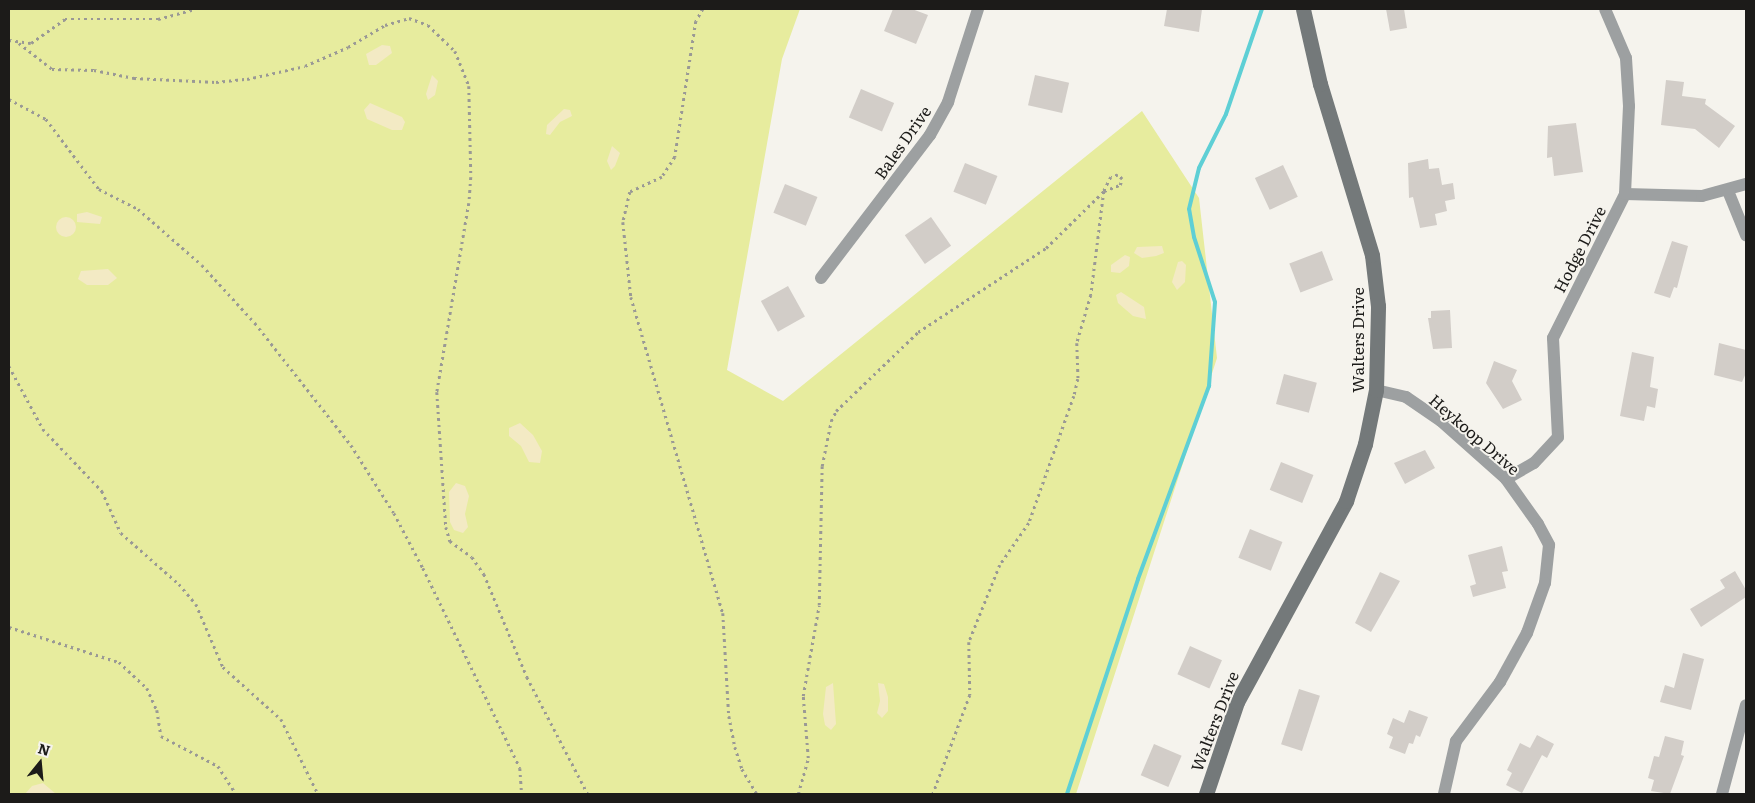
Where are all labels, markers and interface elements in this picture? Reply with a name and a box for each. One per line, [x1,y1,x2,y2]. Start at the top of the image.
street label: Bales Drive [870,102,934,182]
street label: Hodge Drive [1549,203,1609,295]
street label: Walters Drive [1347,287,1367,393]
street label: Heykoop Drive [1426,390,1524,478]
street label: Walters Drive [1186,668,1242,774]
text: N [36,737,53,760]
north arrow [15,738,65,788]

